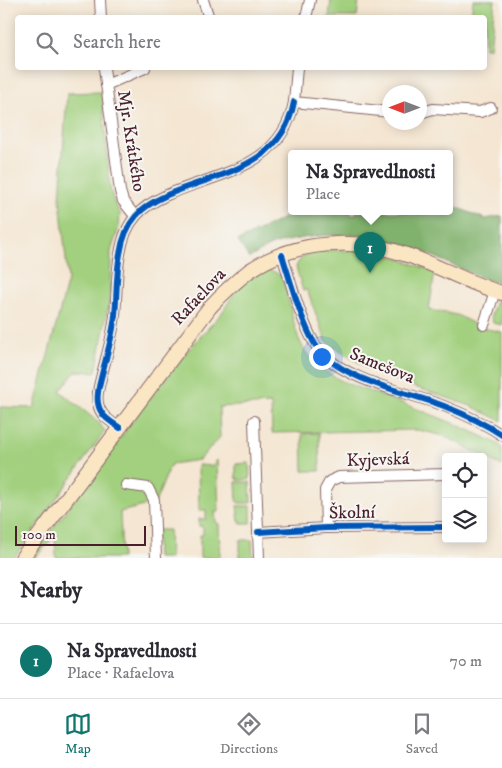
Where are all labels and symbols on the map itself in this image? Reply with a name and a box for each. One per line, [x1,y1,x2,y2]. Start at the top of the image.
north arrow [382,85,427,130]
street label: Mjr. Krátkého [112,89,150,194]
pin: 1 [354,232,386,273]
street label: Rafaelova [167,264,231,330]
street label: Samešova [346,343,418,389]
your location [309,344,335,370]
street label: Kyjevská [346,448,410,472]
street label: Školní [329,501,377,524]
scale bar [15,523,146,546]

